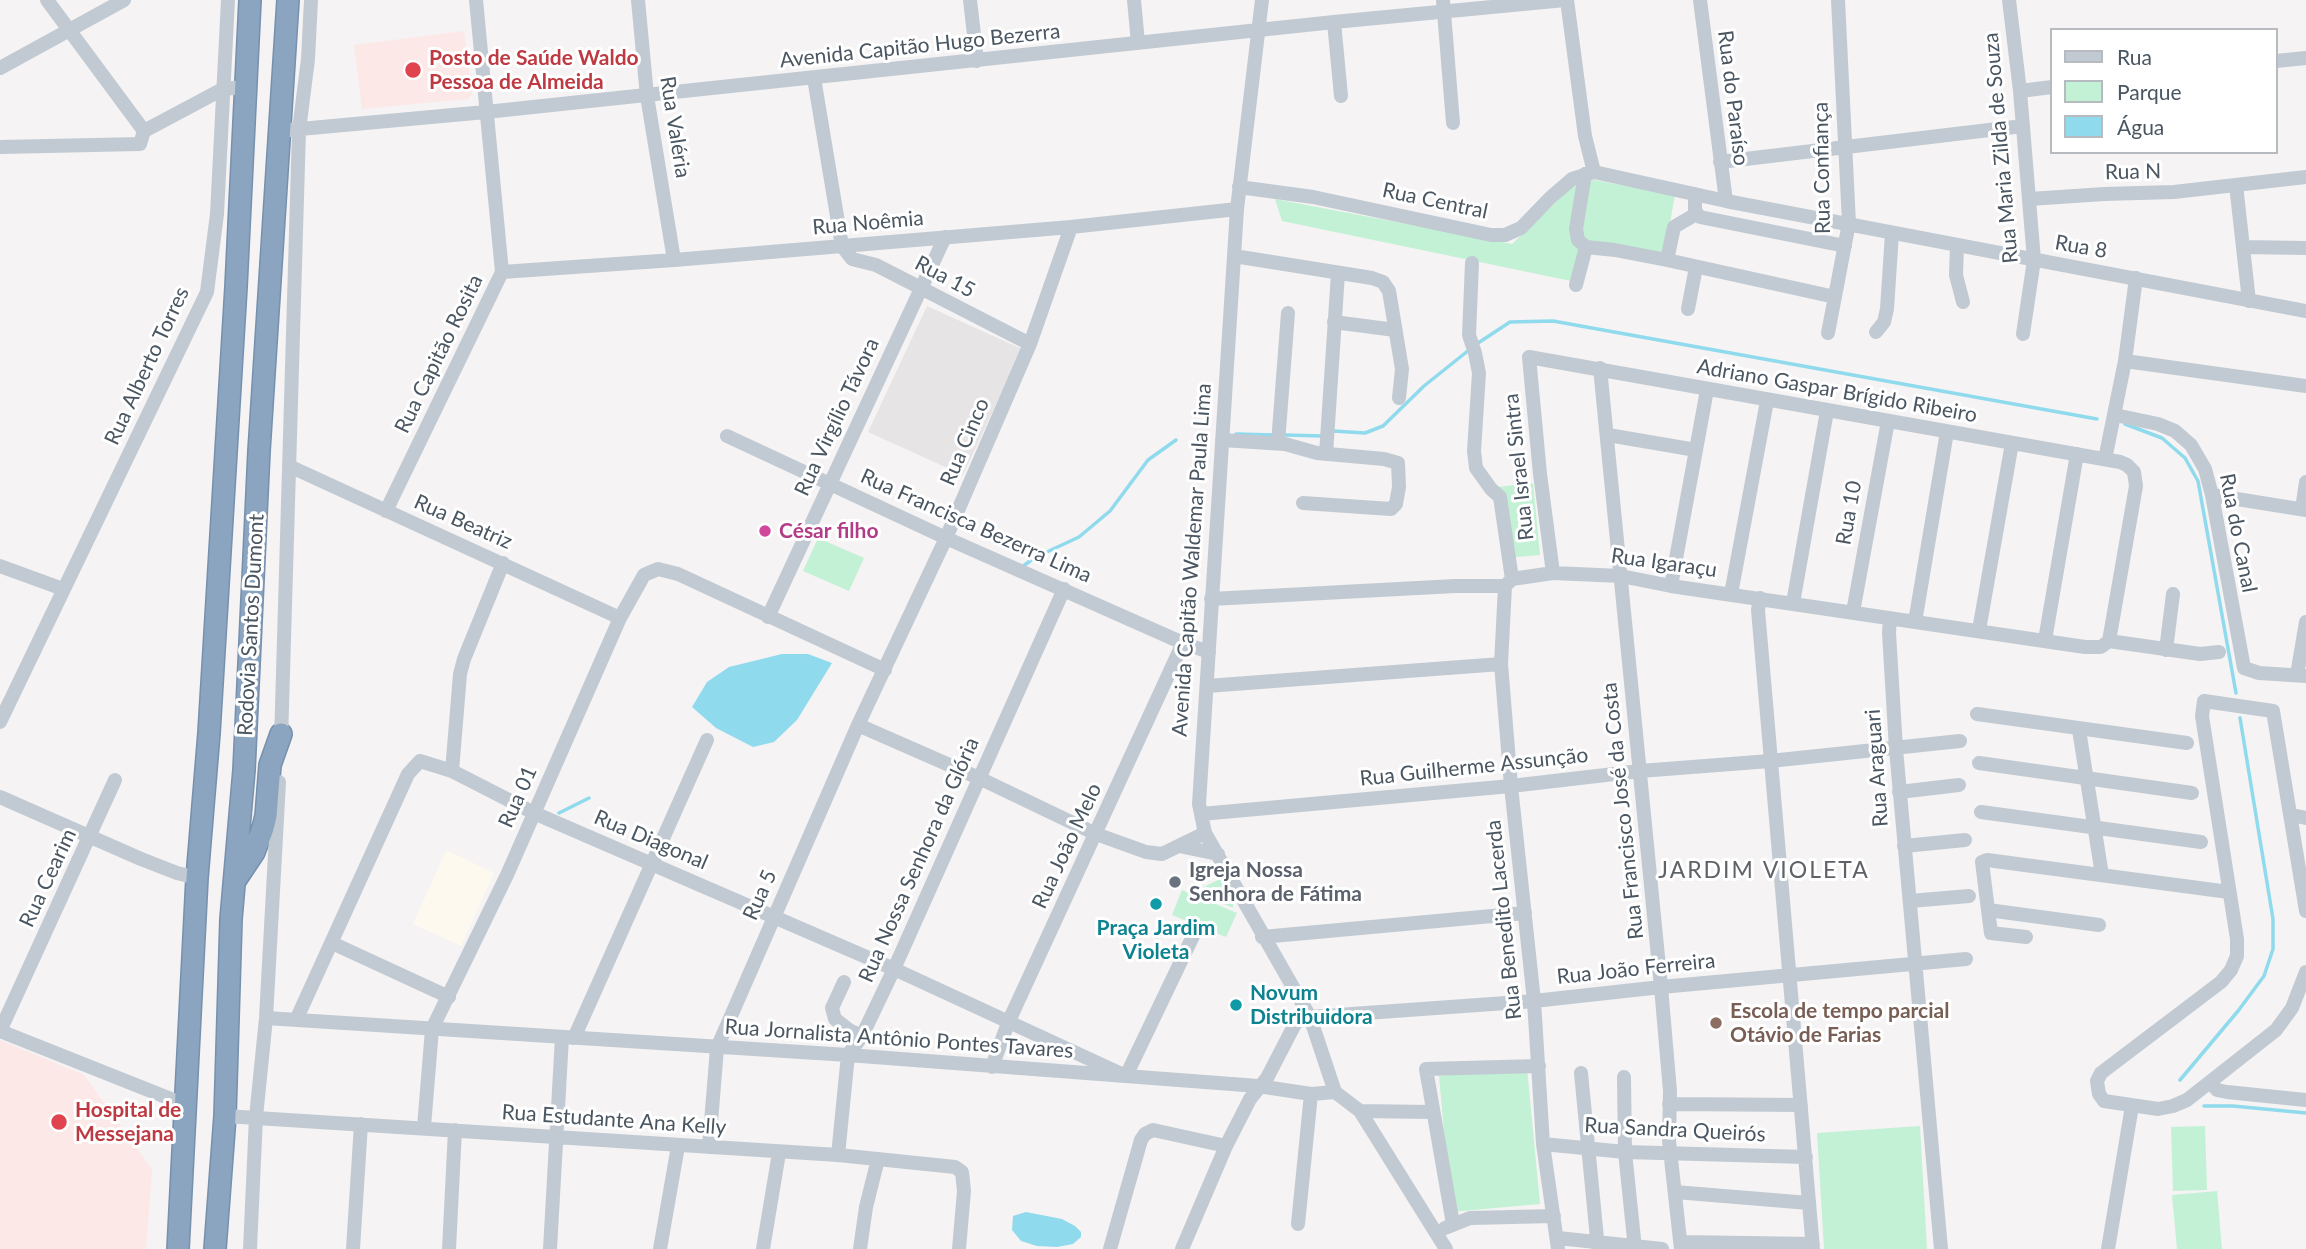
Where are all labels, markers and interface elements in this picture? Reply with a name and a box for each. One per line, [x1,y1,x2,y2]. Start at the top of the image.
street label: Avenida Capitão Hugo Bezerra [779,19,1061,73]
legend [2050,28,2278,154]
street label: Rua do Paraíso [1712,29,1754,167]
street label: Rua Maria Zilda de Souza [1978,32,2024,264]
text: Rua [2117,44,2152,69]
place label: Posto de Saúde Waldo Pessoa de Almeida [429,45,639,95]
marker: Posto de Saúde Waldo Pessoa de Almeida [403,60,423,80]
street label: Rua Valéria [655,74,695,180]
text: Parque [2117,79,2182,104]
street label: Rua Confiança [1808,102,1836,234]
text: Água [2117,114,2164,139]
street label: Rua N [2105,159,2161,185]
street label: Rua Central [1380,178,1490,224]
street label: Rua Noêmia [811,206,925,240]
street label: Rua 8 [2053,230,2109,264]
street label: Rua 15 [911,251,979,303]
street label: Rua Capitão Rosita [390,271,488,437]
street label: Rua Alberto Torres [99,283,195,449]
street label: Rua Virgílio Távora [789,334,885,500]
street label: Adriano Gaspar Brígido Ribeiro [1695,354,1979,428]
street label: Avenida Capitão Waldemar Paula Lima [1167,382,1217,738]
street label: Rua Israel Sintra [1499,392,1539,542]
street label: Rua Cinco [935,394,995,490]
street label: Rua Francisca Bezerra Lima [857,464,1095,588]
street label: Rua do Canal [2214,471,2262,595]
street label: Rua 10 [1831,479,1867,547]
street label: Rua Beatriz [410,489,516,555]
street label: Rodovia Santos Dumont [233,513,269,737]
place label: César filho [779,518,878,544]
marker: César filho [757,523,773,539]
street label: Rua Igaraçu [1609,543,1719,583]
street label: Rua Francisco José da Costa [1597,681,1649,941]
street label: Rua Araguari [1860,708,1894,828]
street label: Rua Nossa Senhora da Glória [853,734,985,986]
street label: Rua Guilherme Assunção [1359,742,1589,792]
street label: Rua 01 [493,762,543,832]
street label: Rua João Melo [1027,779,1107,913]
street label: Rua Diagonal [590,805,712,875]
street label: Rua Benedito Lacerda [1481,819,1527,1021]
street label: Rua Cearim [14,825,82,931]
place label: Igreja Nossa Senhora de Fátima [1189,857,1362,907]
district label: JARDIM VIOLETA [1660,857,1868,885]
street label: Rua 5 [738,866,782,924]
marker: Igreja Nossa Senhora de Fátima [1167,874,1183,890]
marker: Praça Jardim Violeta [1148,896,1164,912]
place label: Praça Jardim Violeta [1097,915,1215,965]
street label: Rua João Ferreira [1555,948,1717,990]
place label: Novum Distribuidora [1250,980,1373,1030]
marker: Novum Distribuidora [1228,997,1244,1013]
place label: Escola de tempo parcial Otávio de Farias [1730,998,1949,1048]
street label: Rua Jornalista Antônio Pontes Tavares [724,1014,1074,1064]
marker: Escola de tempo parcial Otávio de Farias [1708,1015,1724,1031]
place label: Hospital de Messejana [75,1097,181,1147]
street label: Rua Estudante Ana Kelly [501,1100,727,1140]
marker: Hospital de Messejana [49,1112,69,1132]
street label: Rua Sandra Queirós [1584,1113,1766,1147]

